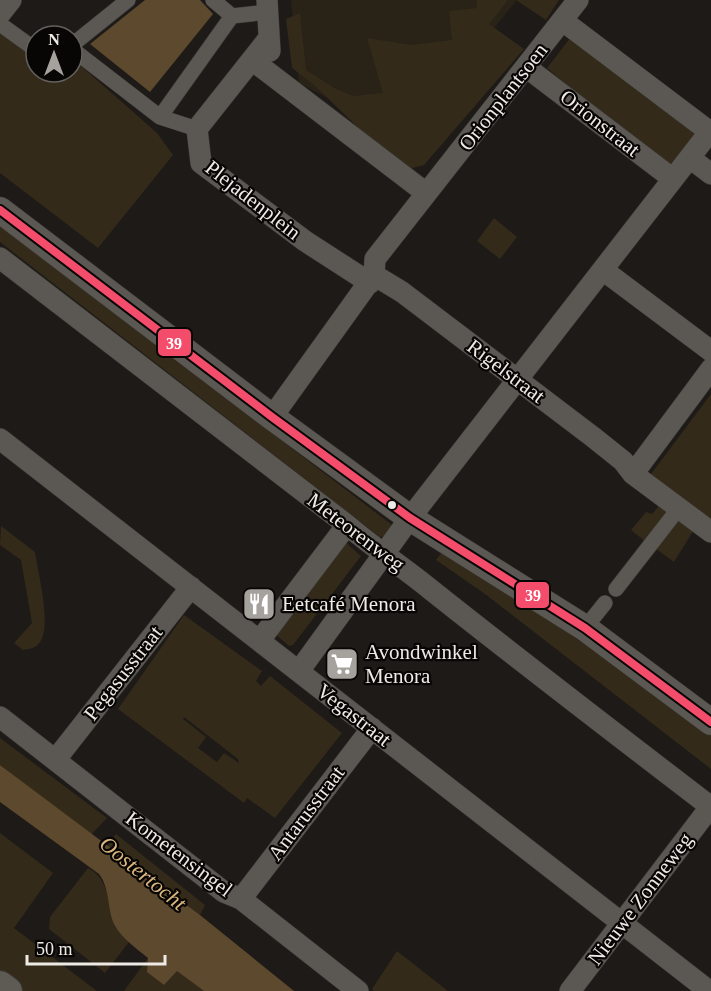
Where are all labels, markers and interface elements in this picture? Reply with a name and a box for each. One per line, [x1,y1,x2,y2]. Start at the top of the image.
north arrow [24,24,84,84]
text: N [48,31,60,48]
street label: Orionplantsoen [454,38,553,155]
street label: Orionstraat [555,84,645,162]
street label: Plejadenplein [201,155,306,245]
line badge: 39 [157,328,192,357]
street label: Rigelstraat [462,334,550,408]
text: 39 [166,335,182,352]
street label: Meteorenweg [303,488,410,577]
unlabelled marker [386,499,398,511]
line badge: 39 [515,581,550,609]
restaurant icon: Eetcafé Menora [241,586,277,622]
text: 39 [525,587,541,604]
place label: Eetcafé Menora [282,592,416,616]
street label: Pegasusstraat [79,621,167,725]
place label: Avondwinkel Menora [365,640,478,688]
supermarket icon: Avondwinkel Menora [324,646,360,682]
street label: Vegastraat [312,679,396,751]
street label: Antarusstraat [263,761,349,865]
street label: Kometensingel [121,806,237,902]
street label: Nieuwe Zonneweg [583,828,698,970]
water label: Oostertocht [95,831,192,916]
scale bar [27,928,165,966]
text: 50 m [36,939,73,959]

